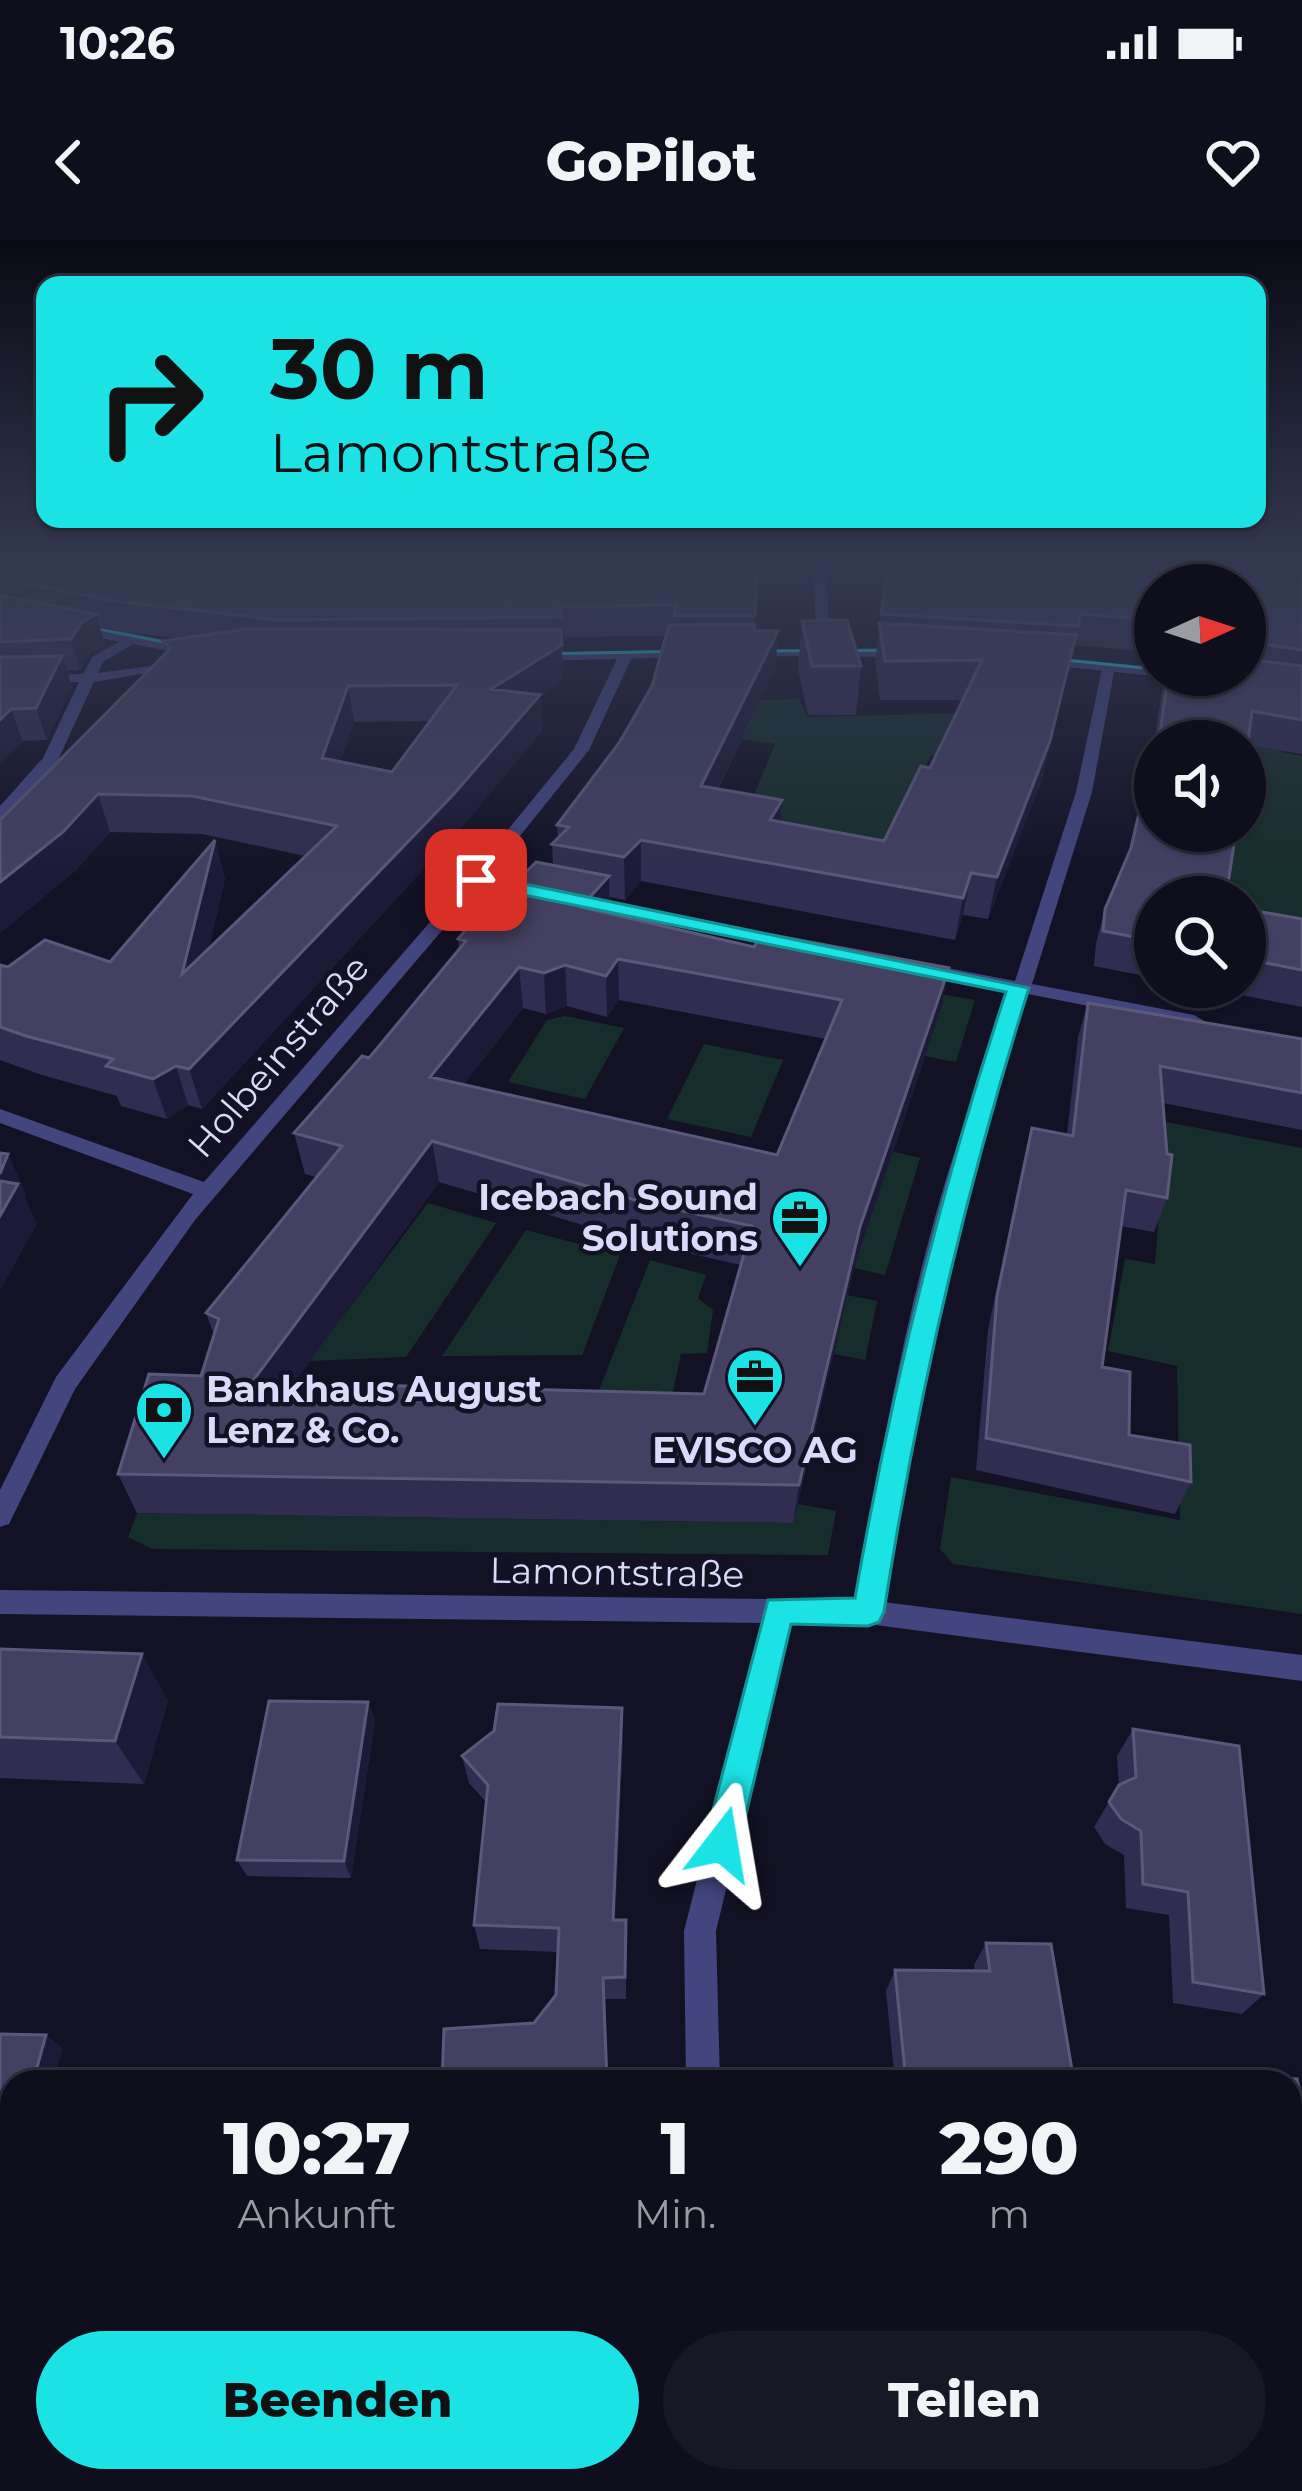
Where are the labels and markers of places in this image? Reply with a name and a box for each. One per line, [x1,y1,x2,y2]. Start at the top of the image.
pin [425,829,527,931]
place label: Icebach Sound Solutions [478,1175,758,1260]
office icon: Icebach Sound Solutions [769,1187,831,1269]
office icon: EVISCO AG [724,1346,786,1428]
place label: Bankhaus August Lenz & Co. [206,1367,542,1452]
bank icon: Bankhaus August Lenz & Co. [133,1379,195,1461]
place label: EVISCO AG [652,1428,858,1472]

